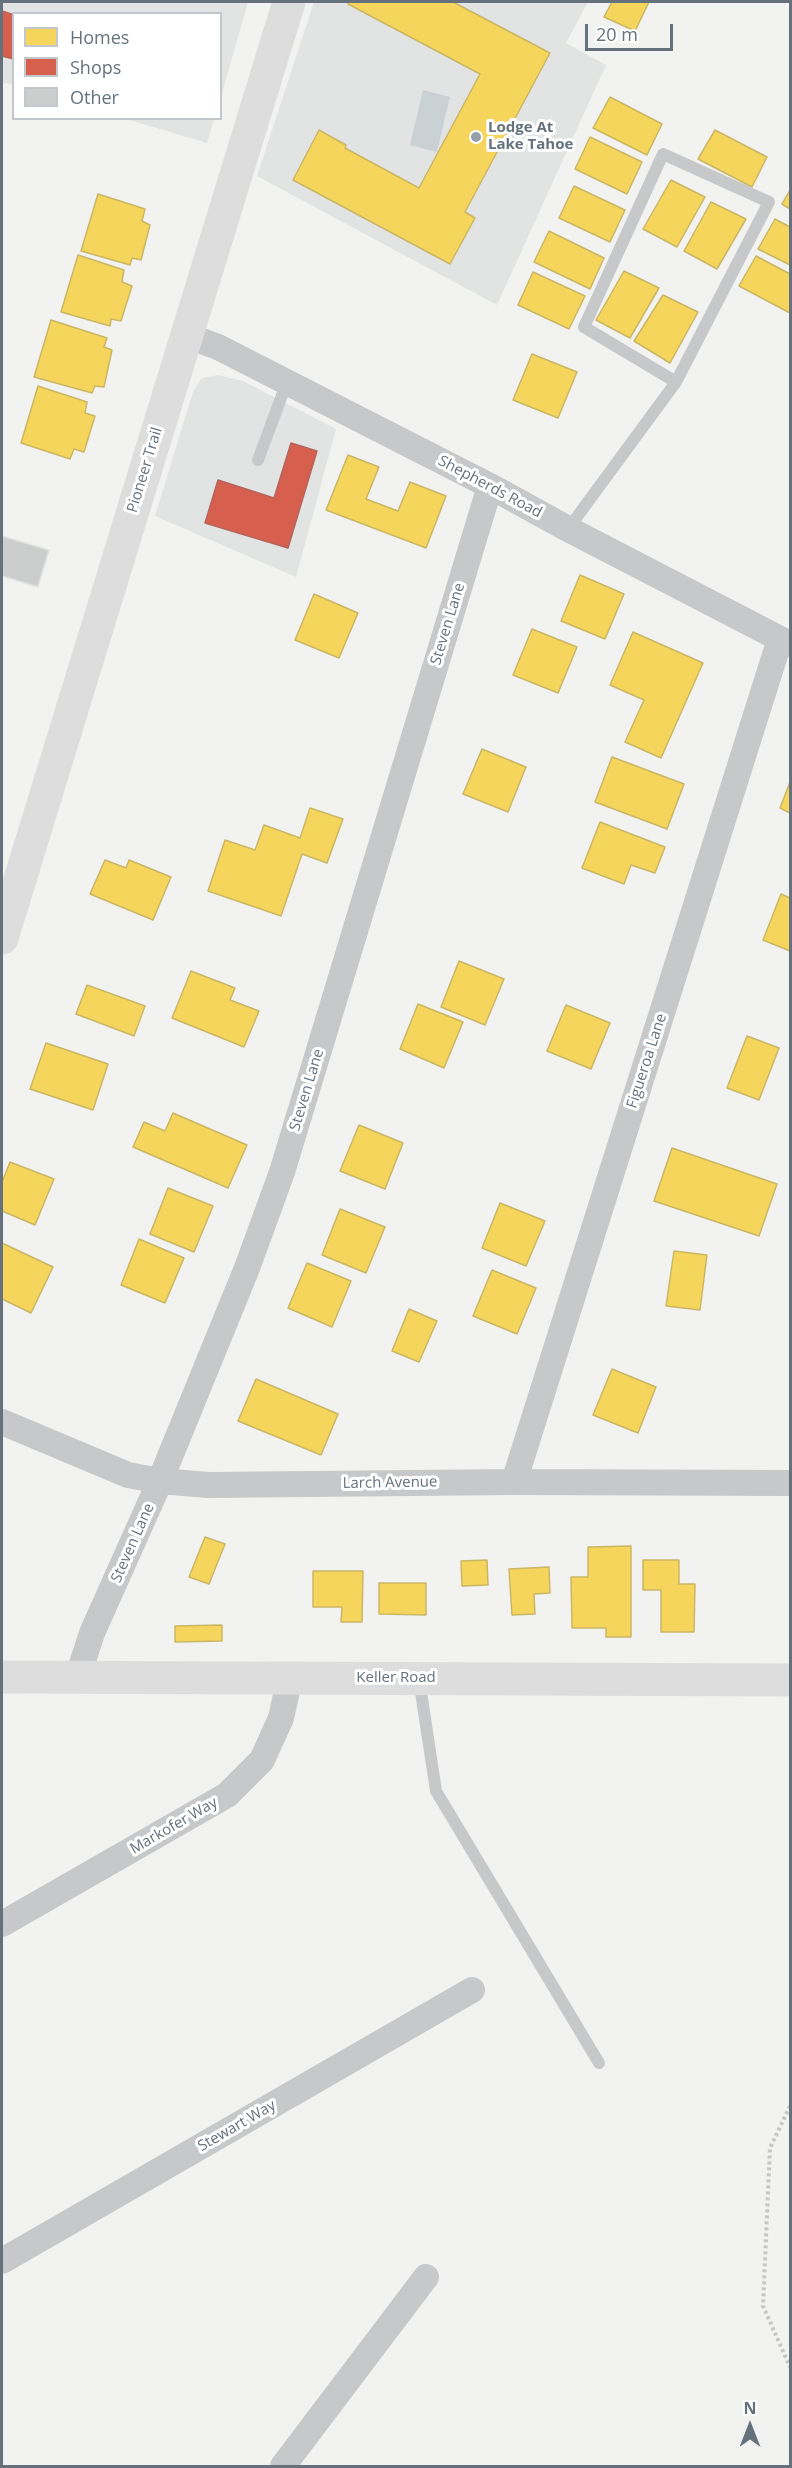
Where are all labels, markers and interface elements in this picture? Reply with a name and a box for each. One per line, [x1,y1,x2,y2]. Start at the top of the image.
legend [12,12,222,120]
scale bar [588,12,676,50]
text: 20 m [596,22,638,46]
text: Homes [70,25,129,49]
text: Shops [70,55,121,79]
text: Other [70,85,119,109]
place label: Lodge At Lake Tahoe [488,119,573,154]
marker: Lodge At Lake Tahoe [469,130,483,144]
street label: Pioneer Trail [123,425,167,515]
street label: Shepherds Road [435,452,545,522]
street label: Steven Lane [427,581,469,667]
street label: Figueroa Lane [623,1011,671,1111]
street label: Steven Lane [286,1047,328,1133]
street label: Larch Avenue [342,1473,438,1493]
street label: Steven Lane [108,1501,158,1585]
street label: Keller Road [356,1669,436,1687]
street label: Markofer Way [127,1794,221,1858]
street label: Stewart Way [195,2096,279,2156]
north arrow [720,2396,780,2456]
text: N [743,2397,757,2419]

